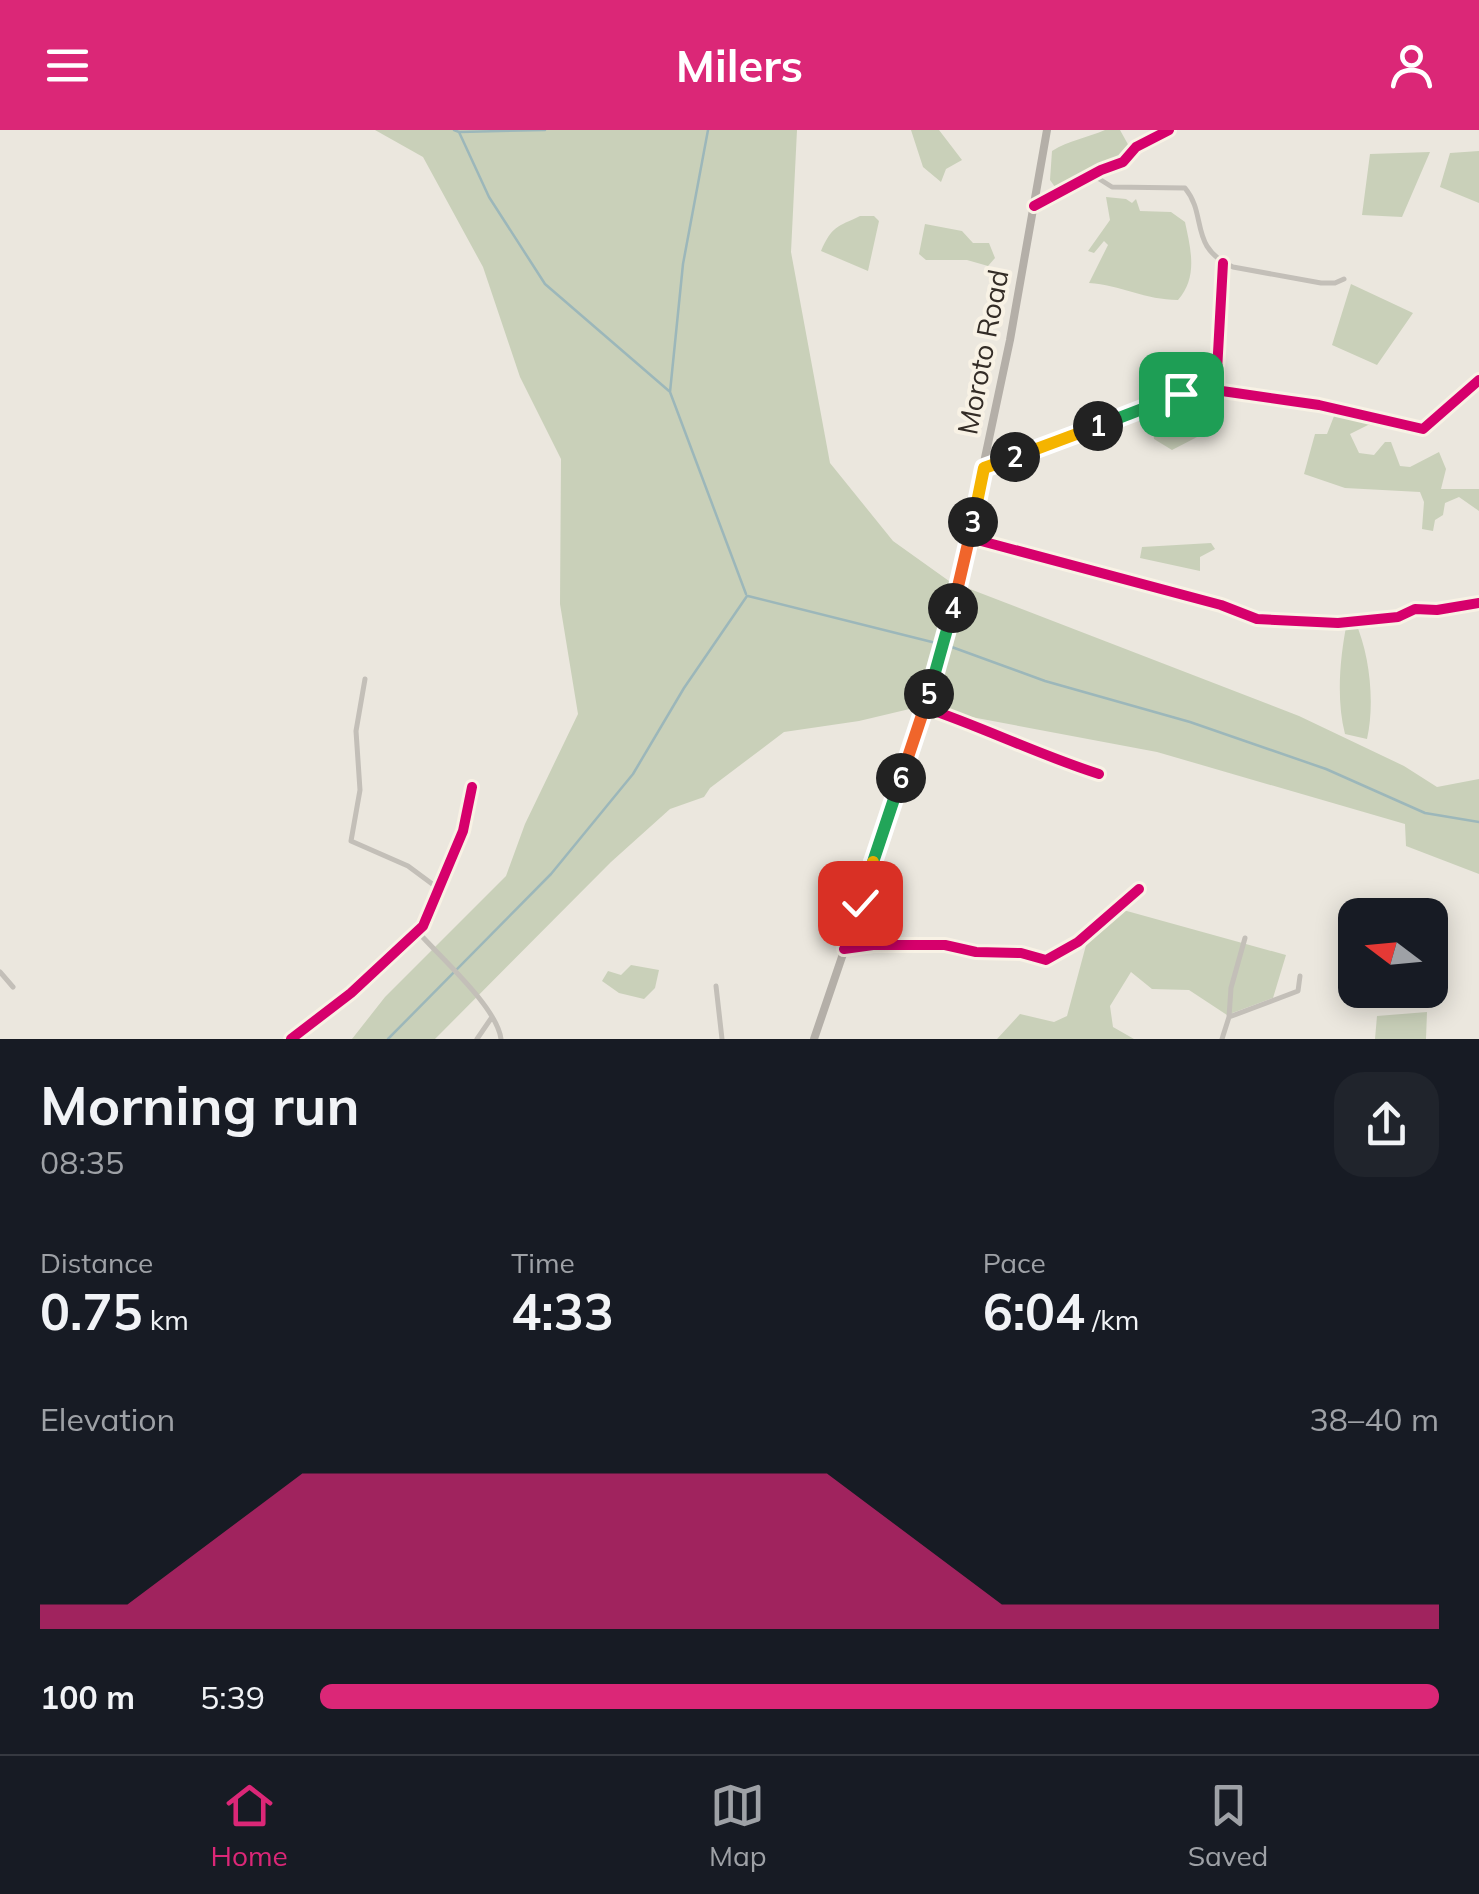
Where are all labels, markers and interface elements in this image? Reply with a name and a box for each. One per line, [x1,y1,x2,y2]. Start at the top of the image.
text: Milers [676,37,803,93]
icon: menu [40,38,95,93]
icon: person [1384,38,1439,93]
street label: Moroto Road [949,266,1016,437]
pin [1139,352,1224,437]
icon: arrive [1154,367,1209,422]
pin: 1 [1073,401,1123,451]
text: 1 [1090,408,1106,443]
pin: 2 [990,432,1040,482]
text: 2 [1007,439,1023,474]
pin: 3 [948,497,998,547]
text: 3 [965,504,981,539]
pin: 4 [928,583,978,633]
text: 4 [945,590,961,625]
pin: 5 [904,669,954,719]
text: 5 [921,676,937,711]
pin: 6 [876,753,926,803]
text: 6 [893,760,909,795]
pin [818,861,903,946]
icon: check [833,876,888,931]
north arrow [1338,898,1448,1008]
map controls [1338,898,1448,1008]
text: Morning run [40,1070,360,1139]
button: share [1334,1072,1439,1177]
text: 08:35 [40,1142,124,1182]
text: Distance [40,1245,153,1280]
text: Time [511,1245,575,1280]
text: Pace [983,1245,1046,1280]
text: 0.75 [40,1280,142,1343]
text: 4:33 [511,1280,614,1343]
text: 6:04 [983,1280,1085,1343]
text: km [142,1302,189,1337]
text: /km [1085,1302,1139,1337]
text: Elevation [40,1399,175,1439]
text: 38–40 m [1310,1399,1439,1439]
text: 100 m [40,1677,135,1717]
text: 5:39 [200,1677,265,1717]
tab: Home [211,1778,288,1873]
tab: Map [709,1778,767,1873]
tab: Saved [1188,1778,1268,1873]

